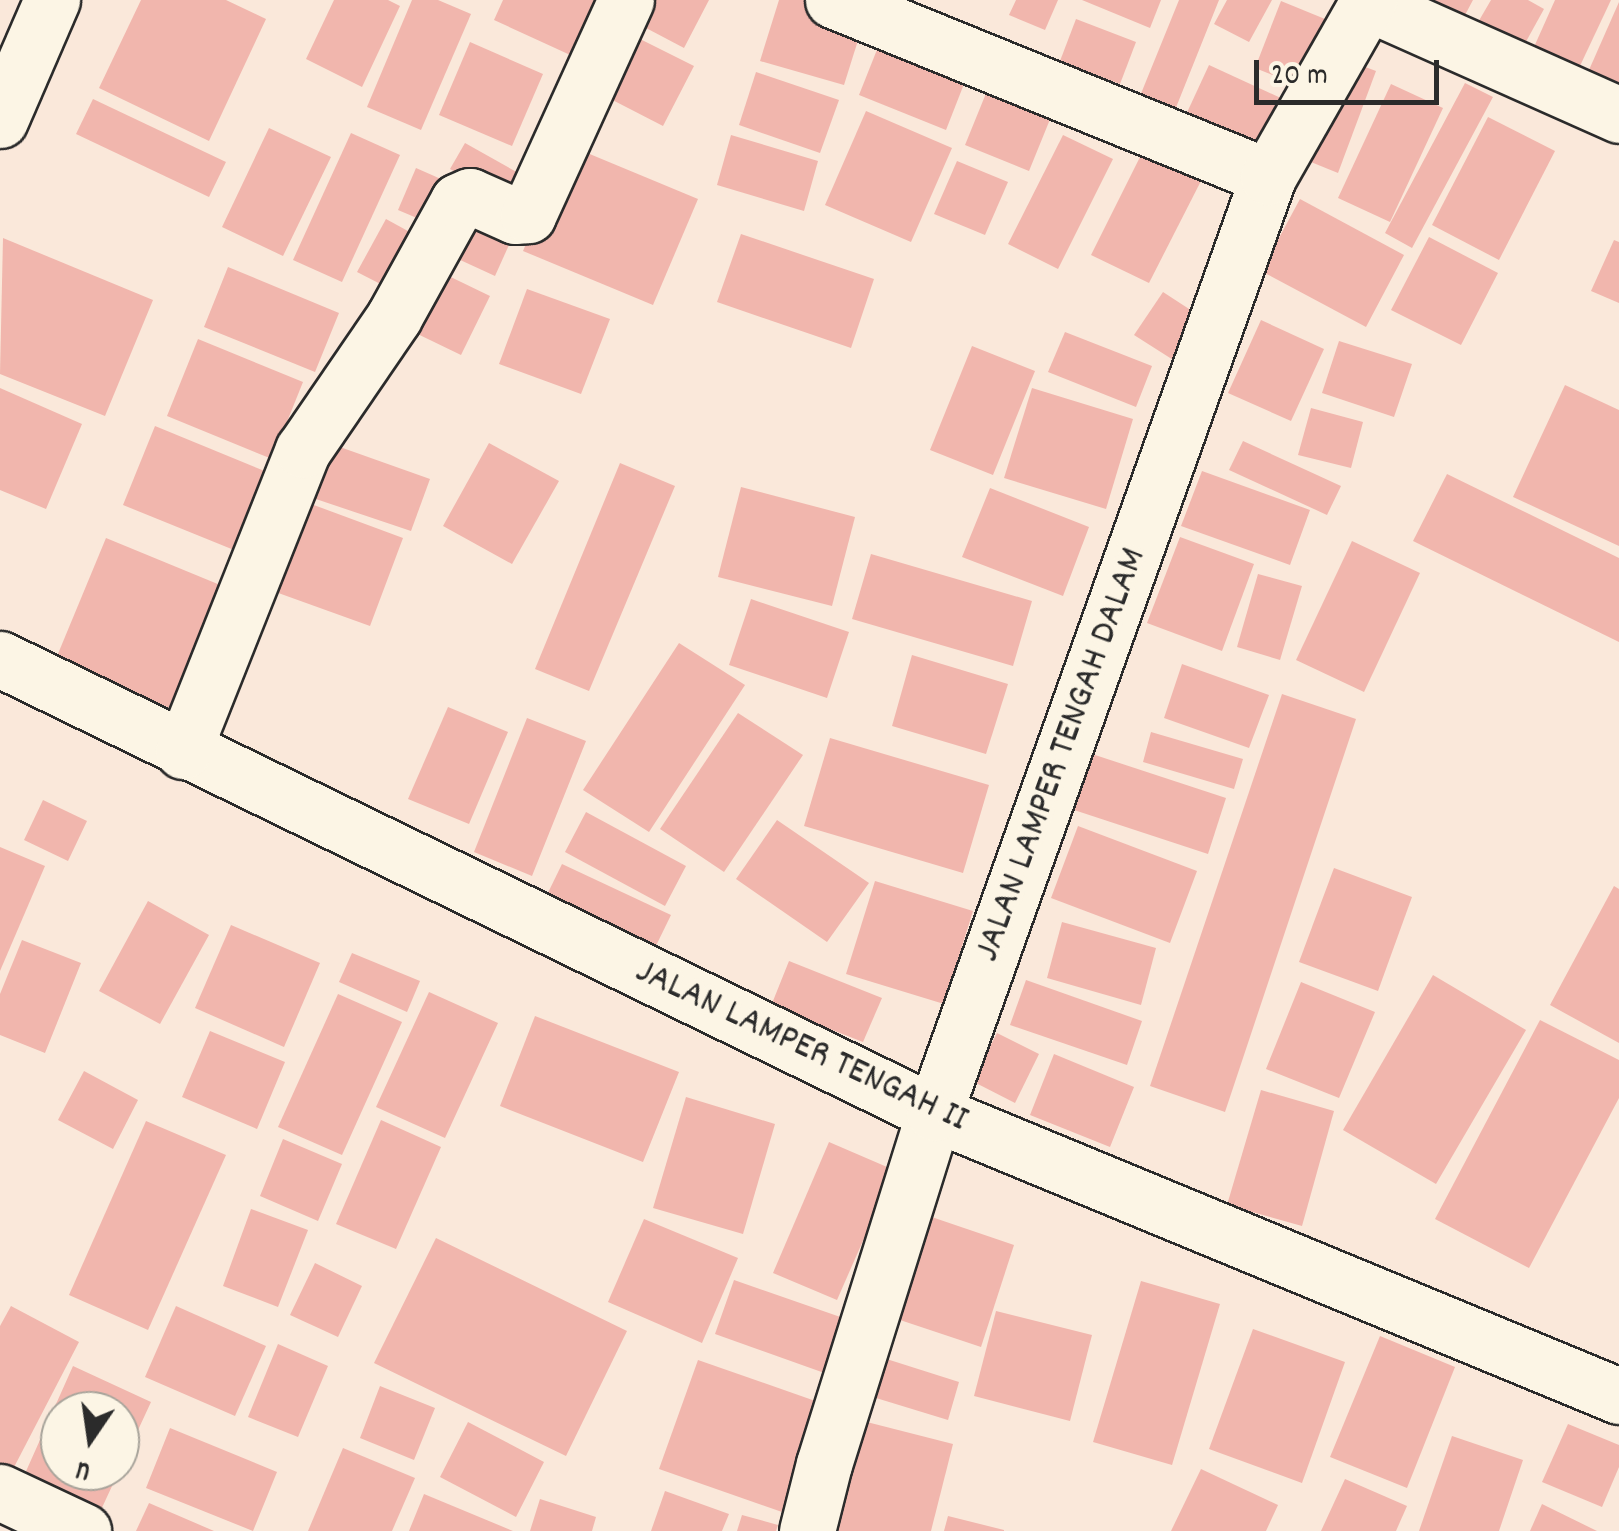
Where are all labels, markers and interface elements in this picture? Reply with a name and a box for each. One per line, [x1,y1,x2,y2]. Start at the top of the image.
scale bar [1259,40,1444,102]
text: 20 m [1271,56,1328,99]
street label: JALAN LAMPER TENGAH DALAM [966,542,1158,968]
street label: JALAN LAMPER TENGAH II [628,950,974,1144]
north arrow [40,1391,140,1491]
text: U [73,1447,95,1489]

